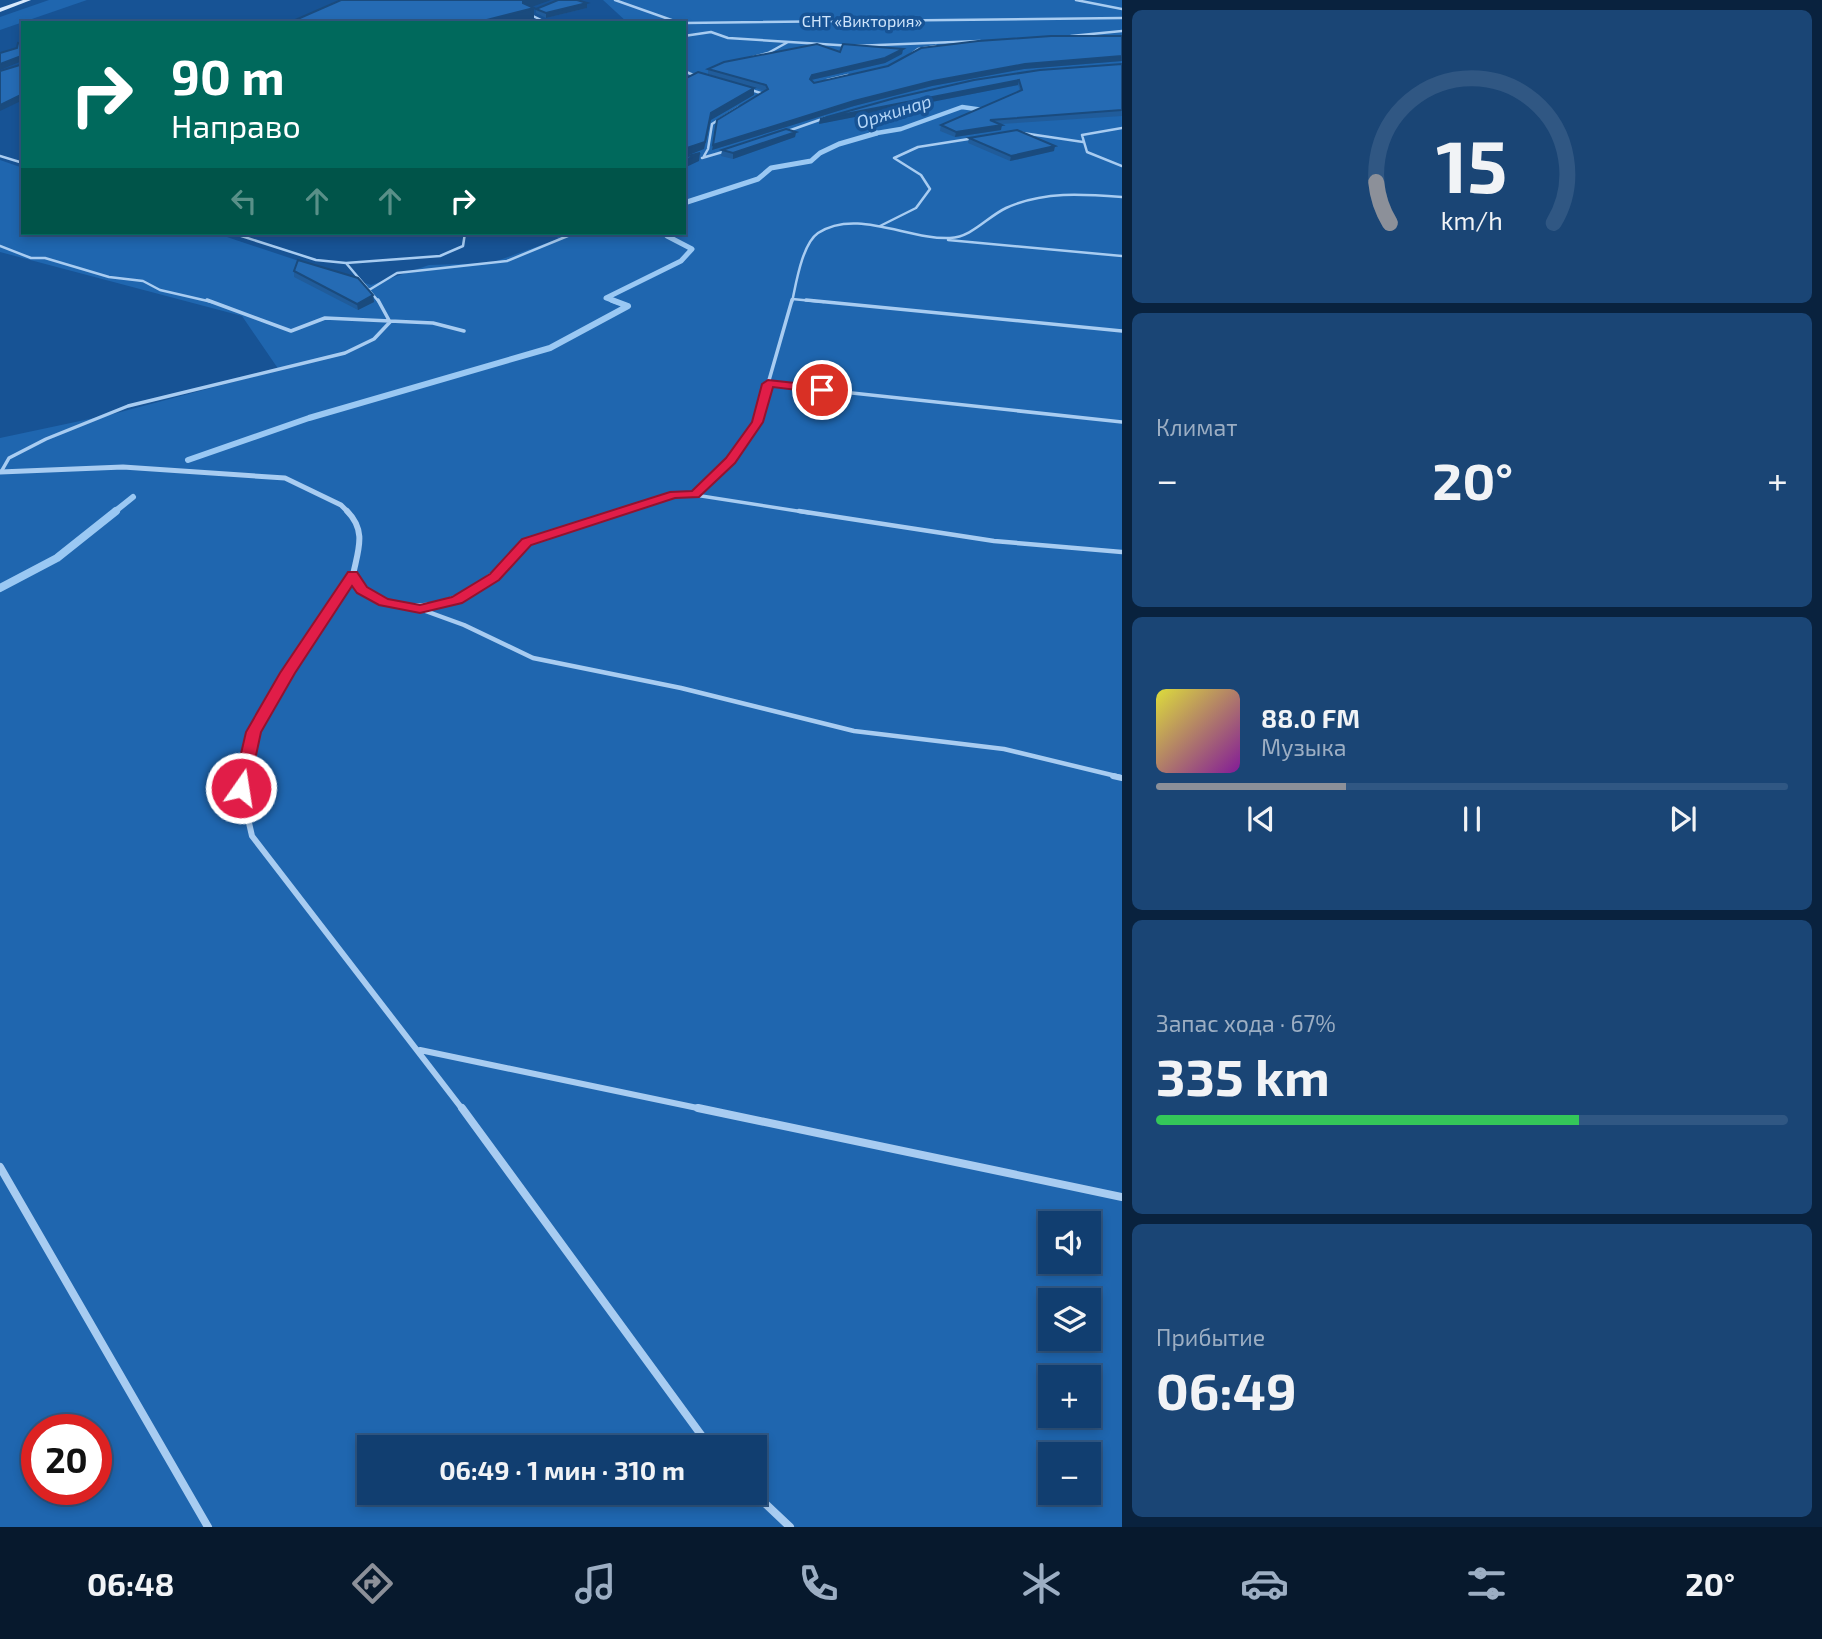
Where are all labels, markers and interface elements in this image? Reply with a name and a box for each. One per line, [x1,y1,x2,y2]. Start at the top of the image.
park label: СНТ «Виктория» [802,11,922,30]
text: 90 m [171,46,285,105]
icon: right [56,49,147,140]
water label: Оржинар [853,89,934,133]
text: Направо [171,106,301,144]
text: 15 [1436,120,1508,208]
icon: left [225,182,263,220]
icon: ahead [298,182,336,220]
icon: ahead [371,182,409,220]
icon: right [444,182,482,220]
text: km/h [1441,205,1503,235]
pin [792,360,852,420]
icon: arrive [803,371,841,409]
text: Климат [1156,413,1237,441]
text: 20° [1432,448,1513,510]
text: − [1156,456,1178,502]
text: + [1767,456,1788,502]
text: 88.0 FM [1261,702,1360,733]
text: Музыка [1261,733,1346,761]
position arrow [204,751,278,825]
icon: previous [1242,800,1280,838]
icon: pause [1453,800,1491,838]
icon: next [1664,800,1702,838]
text: Запас хода · 67% [1156,1009,1336,1037]
text: 335 km [1156,1044,1330,1106]
map controls [1038,1211,1101,1505]
button: sound [1038,1211,1101,1274]
button: layers [1038,1288,1101,1351]
text: Прибытие [1156,1323,1265,1351]
text: 06:49 [1156,1358,1297,1420]
button: + [1038,1365,1101,1428]
speed limit sign: 20 [21,1414,112,1505]
button: − [1038,1442,1101,1505]
text: 06:49 · 1 мин · 310 m [439,1454,685,1485]
icon: directions [348,1559,397,1608]
icon: music [571,1559,620,1608]
icon: phone [794,1559,843,1608]
icon: climate [1017,1559,1066,1608]
icon: car [1240,1559,1289,1608]
icon: filters [1462,1559,1511,1608]
text: 06:48 [87,1564,175,1602]
text: 20° [1685,1564,1735,1602]

